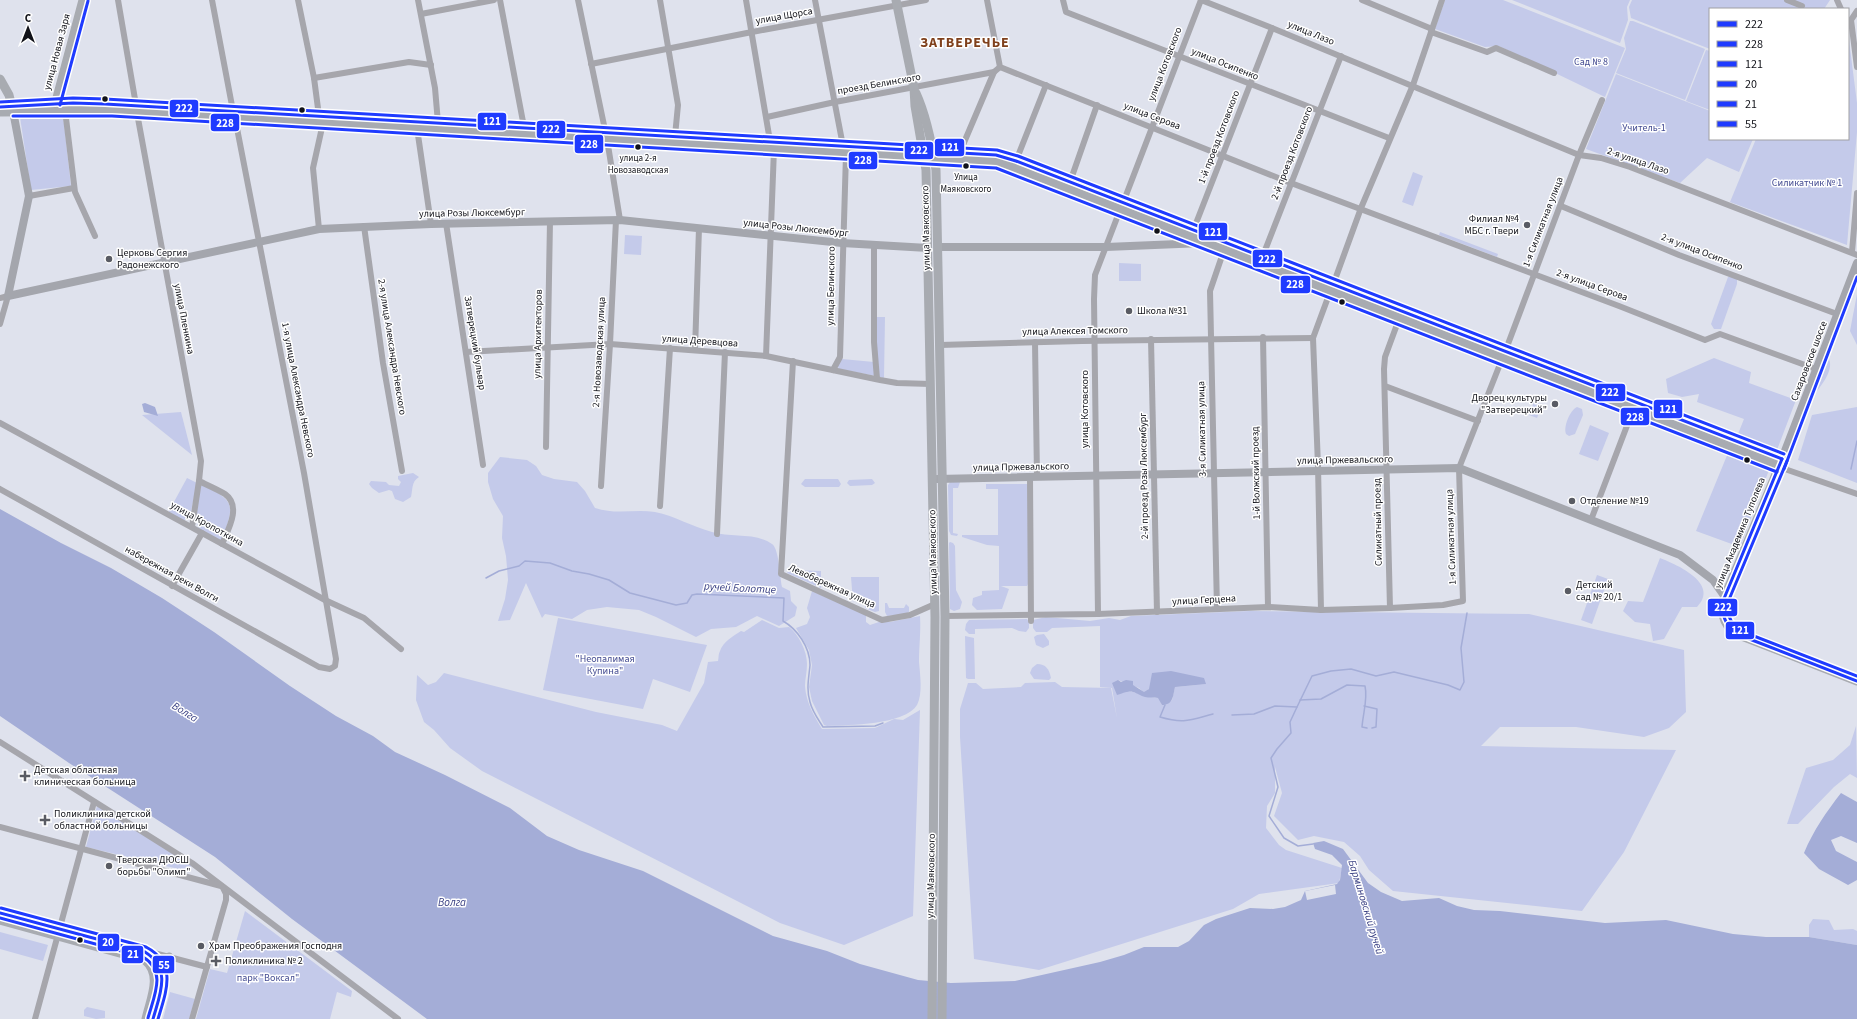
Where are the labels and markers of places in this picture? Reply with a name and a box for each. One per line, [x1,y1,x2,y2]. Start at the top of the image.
unlabelled marker [100,94,110,104]
unlabelled marker [297,105,307,115]
marker: улица 2-я Новозаводская [633,142,643,152]
place label: улица 2-я Новозаводская [608,152,668,177]
marker: Улица Маяковского [961,161,971,171]
place label: Улица Маяковского [941,171,992,196]
place label: Филиал №4 МБС г. Твери [1464,212,1519,238]
marker: Филиал №4 МБС г. Твери [1522,220,1532,230]
unlabelled marker [1152,226,1162,236]
place label: Церковь Сергия Радонежского [117,246,187,272]
marker: Церковь Сергия Радонежского [104,254,114,264]
unlabelled marker [1337,297,1347,307]
place label: Школа №31 [1137,304,1187,318]
marker: Школа №31 [1124,306,1134,316]
place label: Дворец культуры "Затверецкий" [1471,391,1547,417]
marker: Дворец культуры "Затверецкий" [1550,399,1560,409]
unlabelled marker [1742,455,1752,465]
place label: Отделение №19 [1580,494,1649,508]
marker: Отделение №19 [1567,496,1577,506]
place label: Детский сад № 20/1 [1576,578,1622,604]
marker: Детский сад № 20/1 [1563,586,1573,596]
place label: Детская областная клиническая больница [34,763,136,789]
marker: Детская областная клиническая больница [19,770,31,782]
place label: Поликлиника детской областной больницы [54,807,151,833]
marker: Поликлиника детской областной больницы [39,814,51,826]
place label: Тверская ДЮСШ борьбы "Олимп" [117,853,190,879]
marker: Тверская ДЮСШ борьбы "Олимп" [104,861,114,871]
unlabelled marker [75,935,85,945]
place label: Храм Преображения Господня [209,939,342,953]
marker: Храм Преображения Господня [196,941,206,951]
place label: Поликлиника № 2 [225,954,303,968]
marker: Поликлиника № 2 [210,955,222,967]

